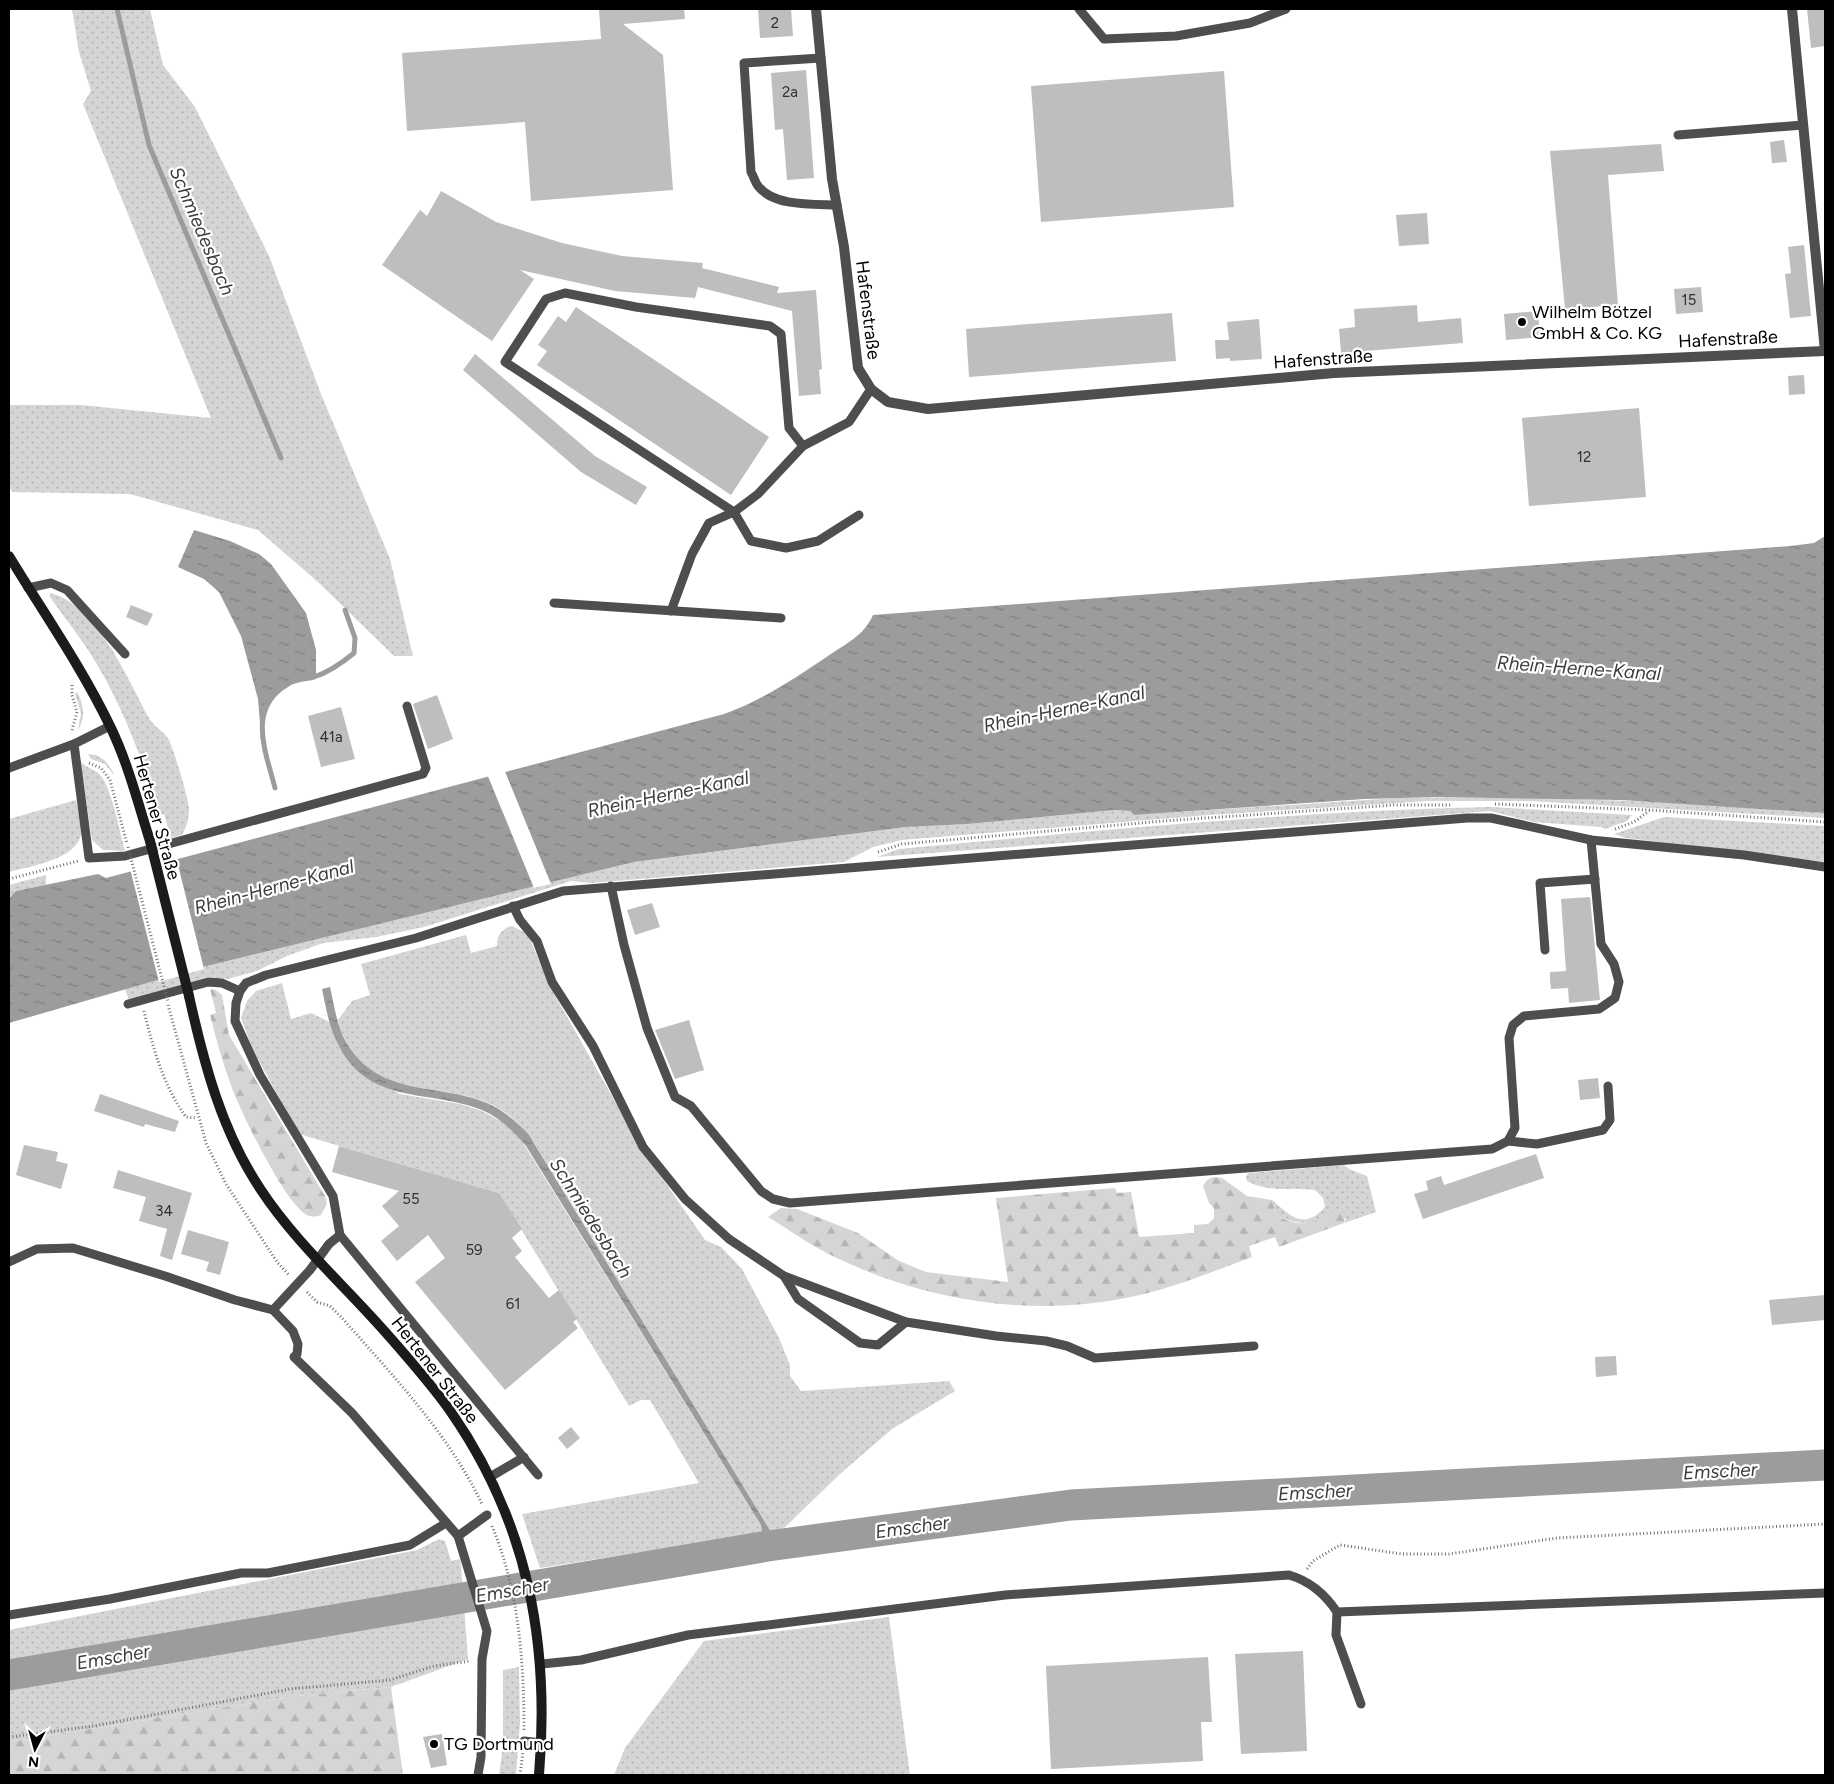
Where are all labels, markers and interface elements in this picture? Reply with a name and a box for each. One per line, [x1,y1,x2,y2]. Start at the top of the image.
house number: 2 [771,14,779,32]
house number: 2a [782,83,798,101]
water label: Schmiedesbach [165,163,240,299]
street label: Hafenstraße [851,259,885,361]
house number: 15 [1682,291,1696,309]
place label: Wilhelm Bötzel GmbH & Co. KG [1532,301,1662,344]
marker: Wilhelm Bötzel GmbH & Co. KG [1516,316,1528,328]
street label: Hafenstraße [1678,325,1778,353]
street label: Hafenstraße [1273,345,1374,373]
house number: 12 [1577,448,1591,466]
water label: Rhein-Herne-Kanal [1496,651,1663,685]
water label: Rhein-Herne-Kanal [981,680,1148,737]
house number: 41a [319,728,343,746]
street label: Hertener Straße [129,752,185,882]
water label: Rhein-Herne-Kanal [585,765,752,822]
water label: Rhein-Herne-Kanal [192,854,357,919]
water label: Schmiedesbach [545,1154,637,1283]
house number: 55 [402,1190,420,1208]
house number: 34 [155,1202,173,1220]
house number: 59 [465,1241,483,1259]
house number: 61 [506,1295,520,1313]
street label: Hertener Straße [386,1312,484,1428]
water label: Emscher [1682,1458,1758,1484]
water label: Emscher [1277,1479,1353,1505]
water label: Emscher [874,1510,951,1544]
water label: Emscher [474,1572,551,1608]
water label: Emscher [75,1639,152,1675]
north arrow [10,1724,60,1774]
place label: TG Dortmund [444,1733,554,1755]
marker: TG Dortmund [428,1738,440,1750]
text: N [27,1752,40,1770]

